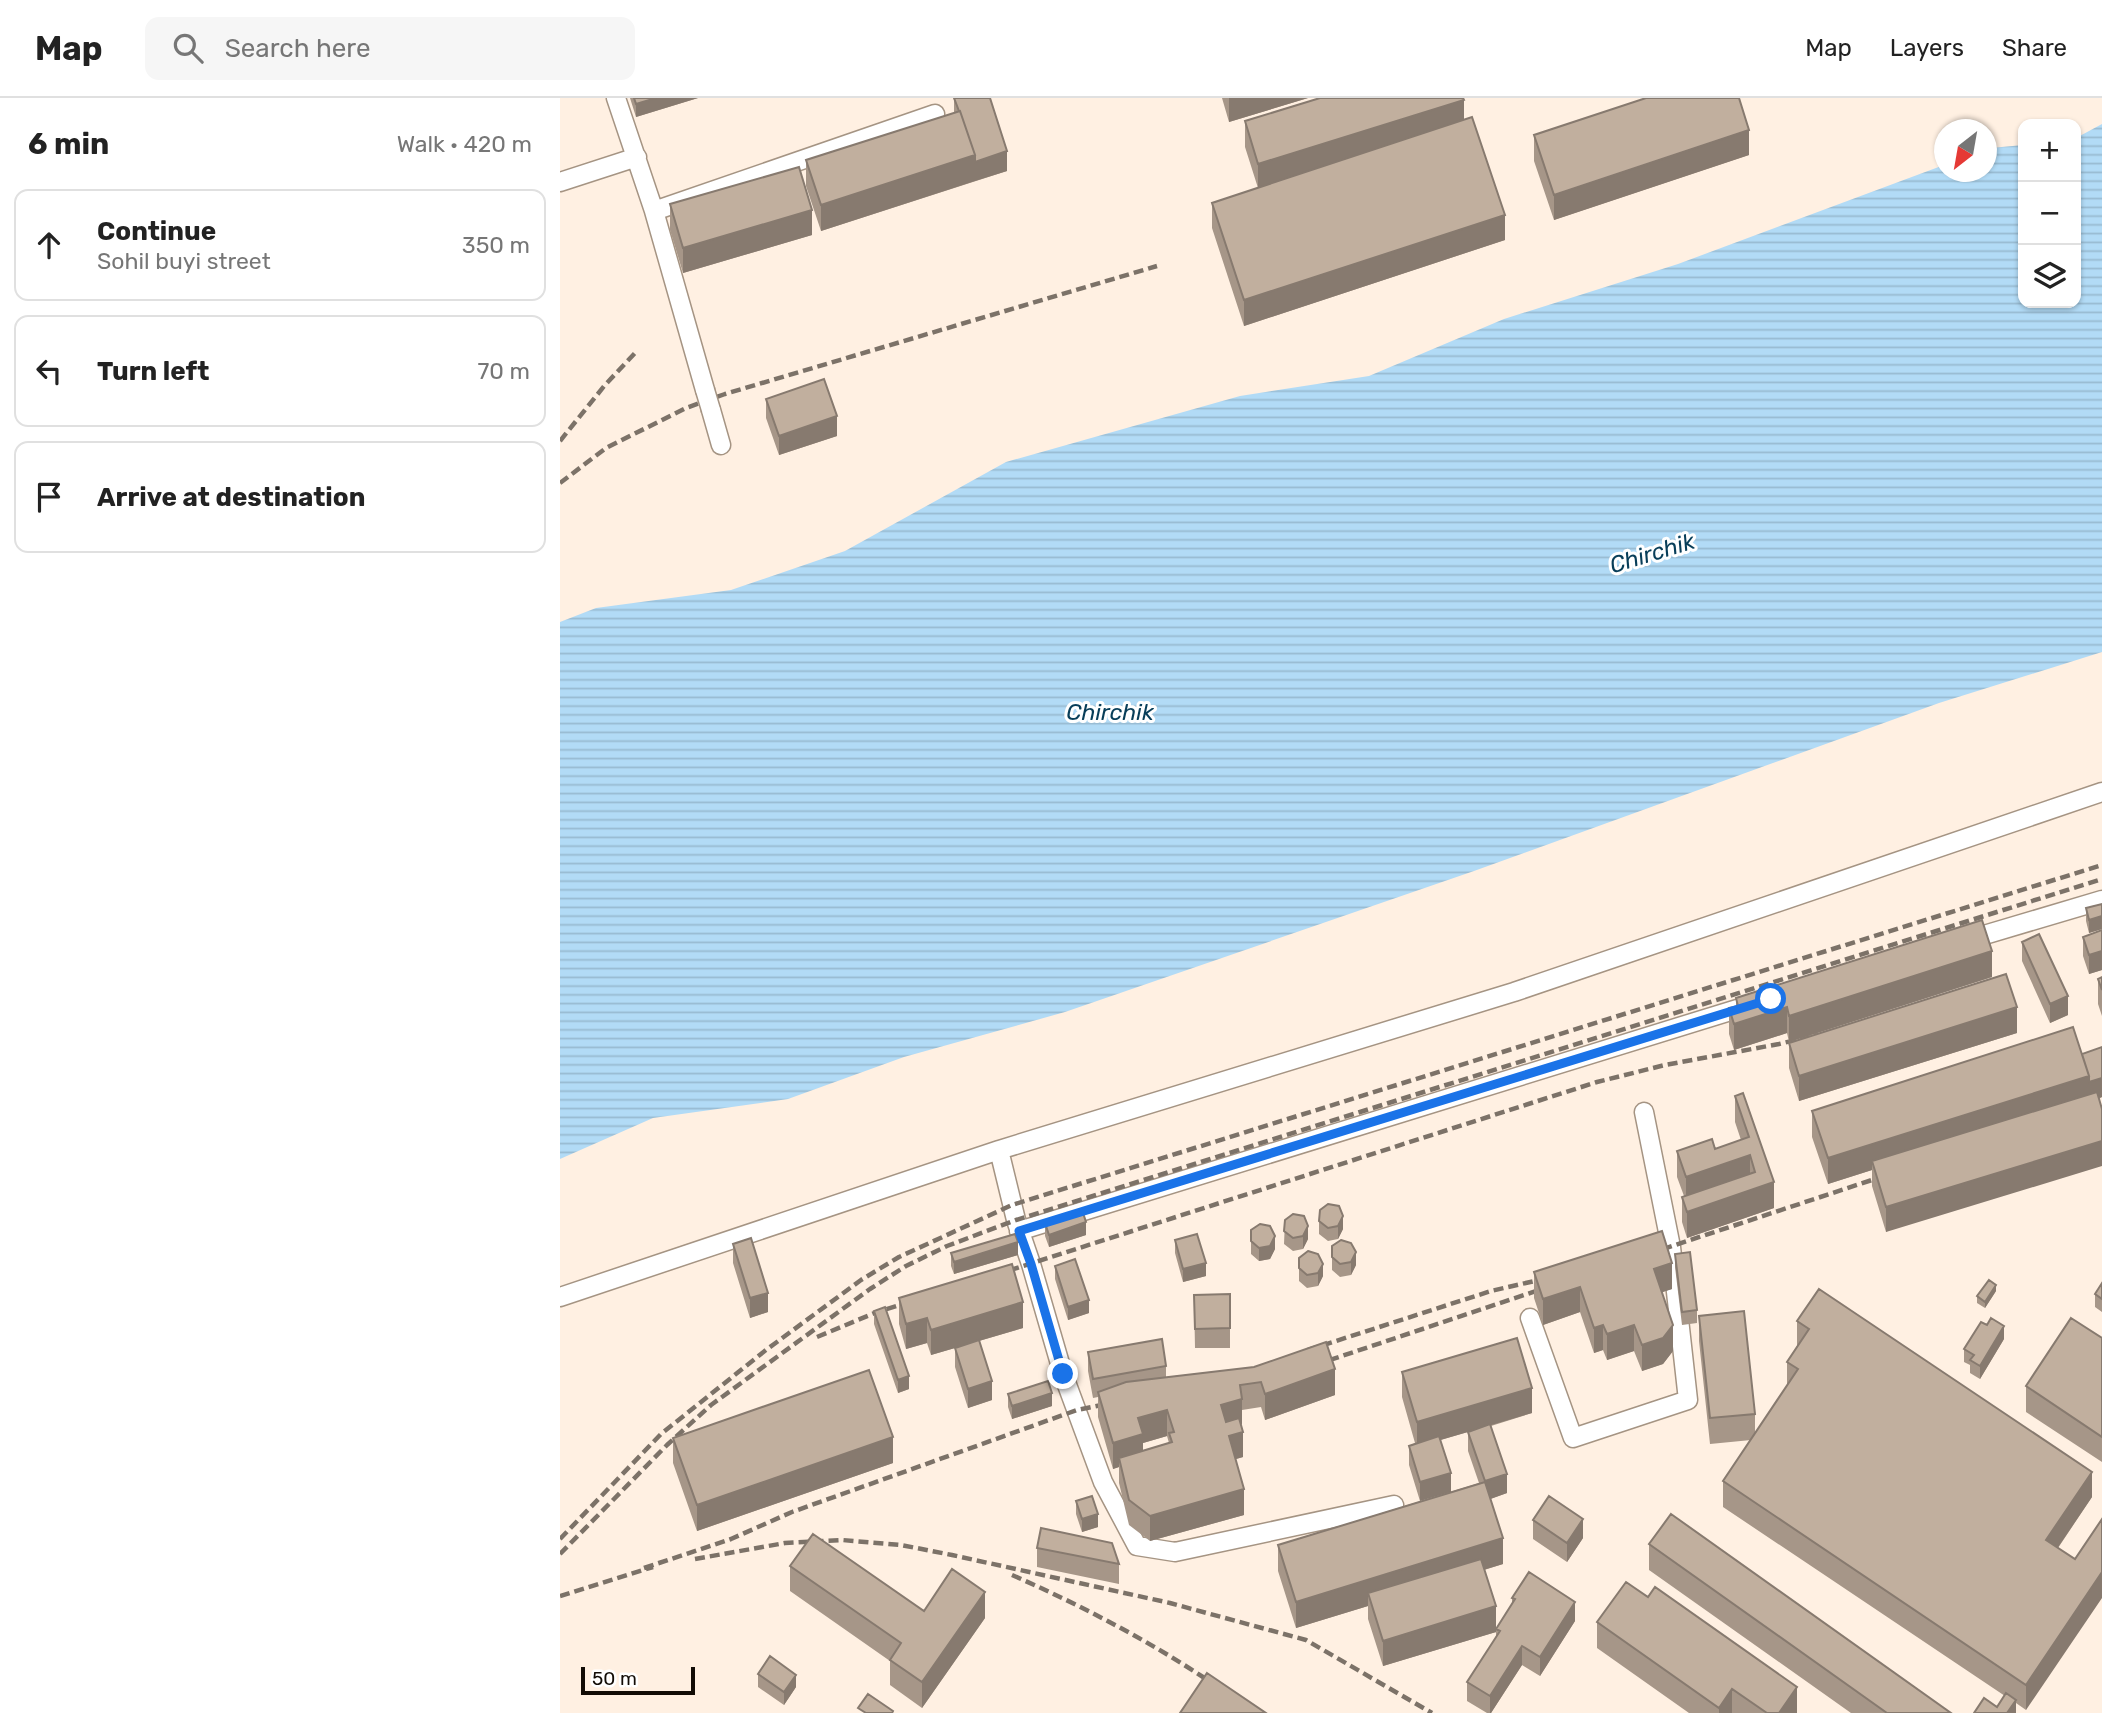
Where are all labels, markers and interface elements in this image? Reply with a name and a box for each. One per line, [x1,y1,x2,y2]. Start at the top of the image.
search box [145,17,635,80]
text: Map [35,29,103,68]
icon: search [169,29,207,67]
text: Search here [225,33,370,64]
text: Map [1805,34,1852,62]
text: Layers [1890,34,1964,62]
text: Share [2002,34,2067,62]
north arrow [1934,119,1997,182]
map controls [2018,119,2081,308]
button: + [2018,119,2081,182]
text: 6 min [28,126,109,162]
text: Walk · 420 m [397,130,532,158]
button: − [2018,182,2081,245]
text: Continue [97,216,216,247]
icon: ahead [30,226,68,264]
text: 350 m [462,231,530,259]
button: layers [2018,245,2081,308]
text: Sohil buyi street [97,247,271,275]
icon: left [30,352,68,390]
text: Turn left [97,356,209,387]
text: 70 m [478,357,530,385]
icon: arrive [30,478,68,516]
text: Arrive at destination [97,482,365,513]
water label: Chirchik [1606,526,1699,579]
water label: Chirchik [1066,698,1155,726]
route start [1755,983,1786,1014]
route end [1047,1358,1078,1389]
scale bar [581,1664,695,1696]
text: 50 m [592,1667,637,1690]

